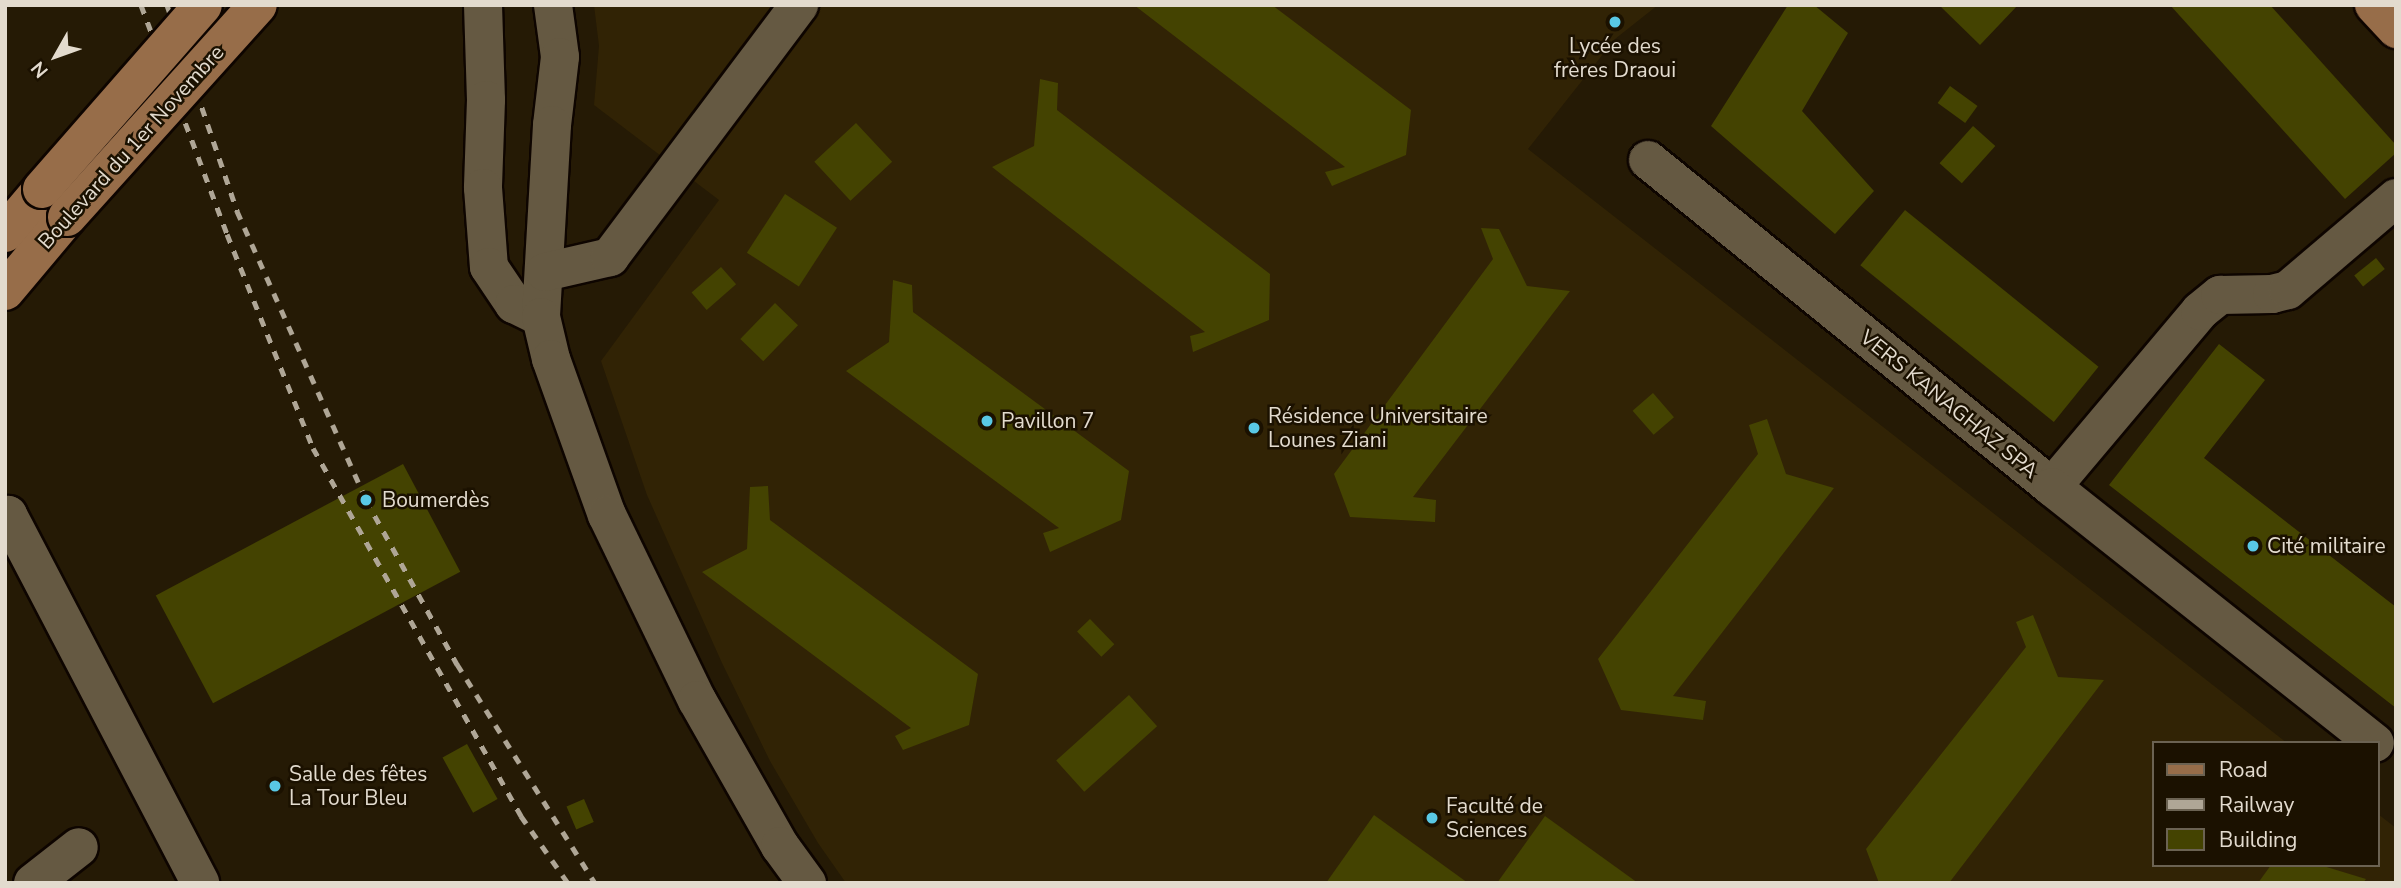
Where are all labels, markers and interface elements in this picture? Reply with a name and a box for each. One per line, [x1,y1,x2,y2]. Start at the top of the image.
marker: Lycée des frères Draoui [1607,14,1623,30]
north arrow [21,21,91,91]
place label: Lycée des frères Draoui [1554,33,1676,83]
street label: Boulevard du 1er Novembre [33,40,229,254]
street label: VERS KANAGHAZ SPA [1855,324,2043,484]
place label: Résidence Universitaire Lounes Ziani [1268,403,1488,453]
place label: Pavillon 7 [1001,408,1094,434]
marker: Pavillon 7 [979,413,995,429]
marker: Résidence Universitaire Lounes Ziani [1246,420,1262,436]
place label: Boumerdès [382,487,490,513]
marker: Boumerdès [356,490,376,510]
place label: Cité militaire [2267,533,2386,559]
marker: Cité militaire [2245,538,2261,554]
legend [2152,741,2380,867]
text: Road [2219,756,2268,784]
place label: Salle des fêtes La Tour Bleu [289,761,427,811]
marker: Salle des fêtes La Tour Bleu [267,778,283,794]
text: Railway [2219,791,2294,819]
place label: Faculté de Sciences [1446,793,1543,843]
marker: Faculté de Sciences [1424,810,1440,826]
text: Building [2219,826,2297,854]

